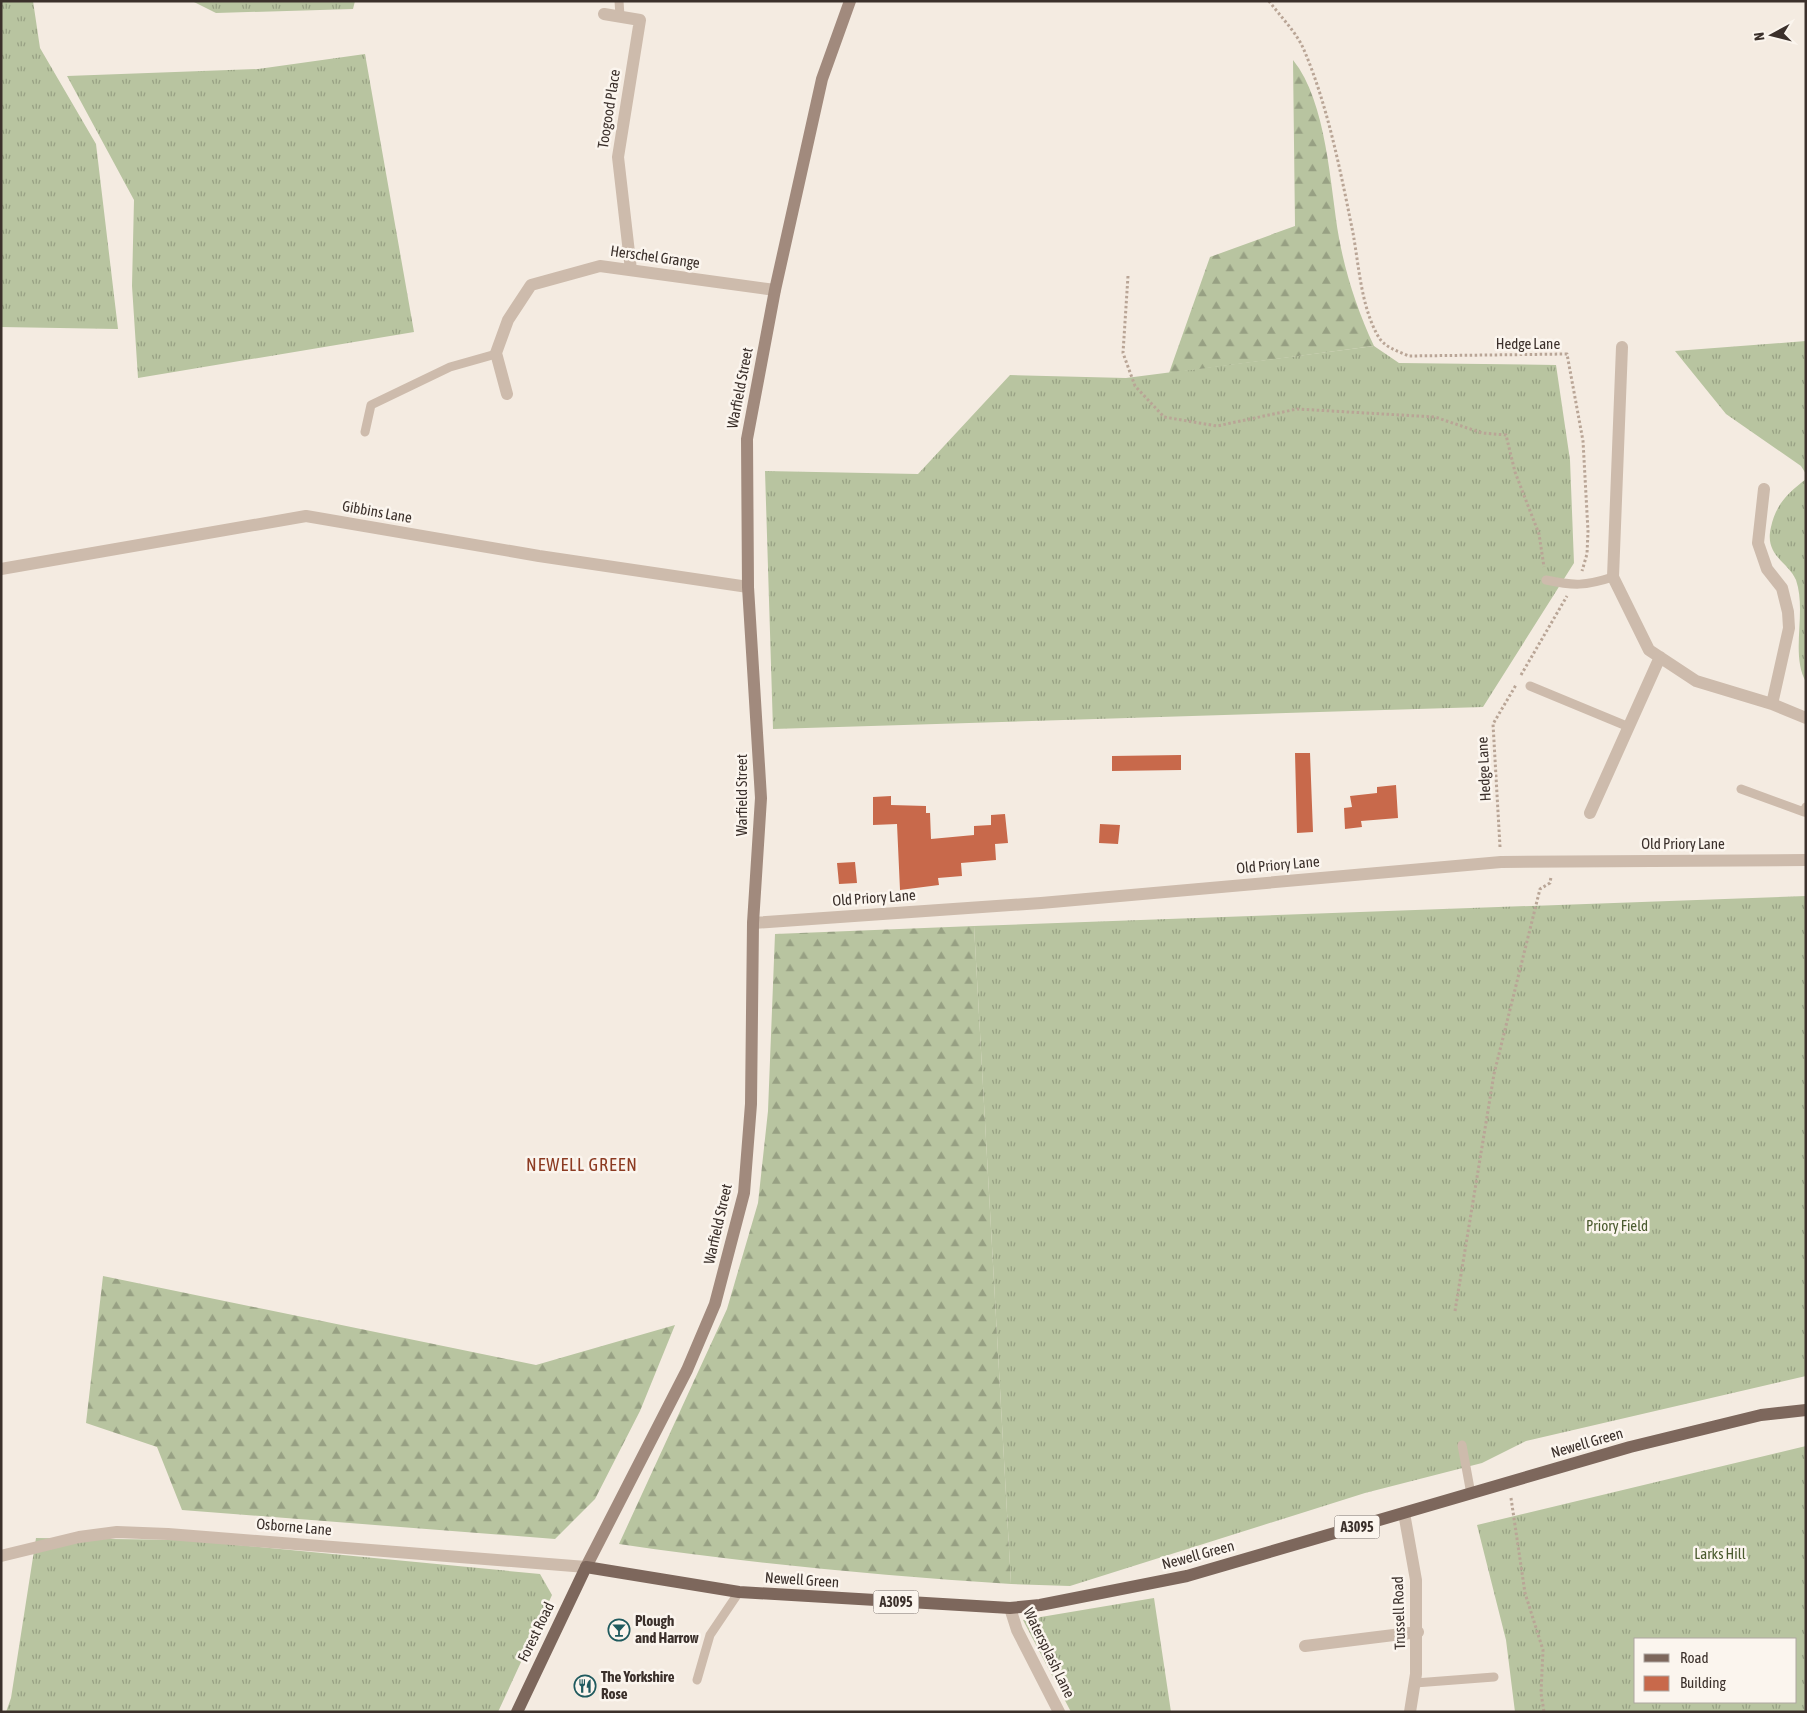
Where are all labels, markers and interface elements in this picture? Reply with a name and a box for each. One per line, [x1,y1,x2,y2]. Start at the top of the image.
north arrow [1747,10,1797,60]
text: N [1751,32,1768,42]
street label: Toogood Place [594,68,623,150]
street label: Herschel Grange [609,242,701,271]
street label: Hedge Lane [1496,335,1560,352]
street label: Warfield Street [723,346,756,430]
street label: Gibbins Lane [341,497,413,526]
street label: Hedge Lane [1473,736,1494,802]
street label: Warfield Street [733,754,750,836]
street label: Old Priory Lane [1641,835,1725,852]
street label: Old Priory Lane [1236,852,1320,877]
street label: Old Priory Lane [832,886,916,909]
district label: NEWELL GREEN [526,1154,638,1175]
street label: Warfield Street [700,1182,735,1266]
park label: Priory Field [1586,1217,1648,1234]
street label: Newell Green [1549,1424,1625,1461]
street label: Osborne Lane [256,1515,333,1538]
road number: A3095 [1334,1515,1380,1538]
street label: Newell Green [1160,1537,1236,1572]
park label: Larks Hill [1694,1545,1746,1562]
street label: Newell Green [764,1568,840,1591]
street label: Trussell Road [1389,1576,1408,1650]
road number: A3095 [874,1590,918,1614]
street label: Forest Road [514,1599,557,1664]
street label: Watersplash Lane [1020,1605,1079,1701]
place label: Plough and Harrow [635,1612,699,1646]
bar icon: Plough and Harrow [607,1618,631,1642]
legend [1634,1638,1797,1703]
text: Road [1680,1649,1709,1666]
place label: The Yorkshire Rose [601,1668,675,1702]
restaurant icon: The Yorkshire Rose [573,1674,597,1698]
text: Building [1680,1674,1726,1691]

